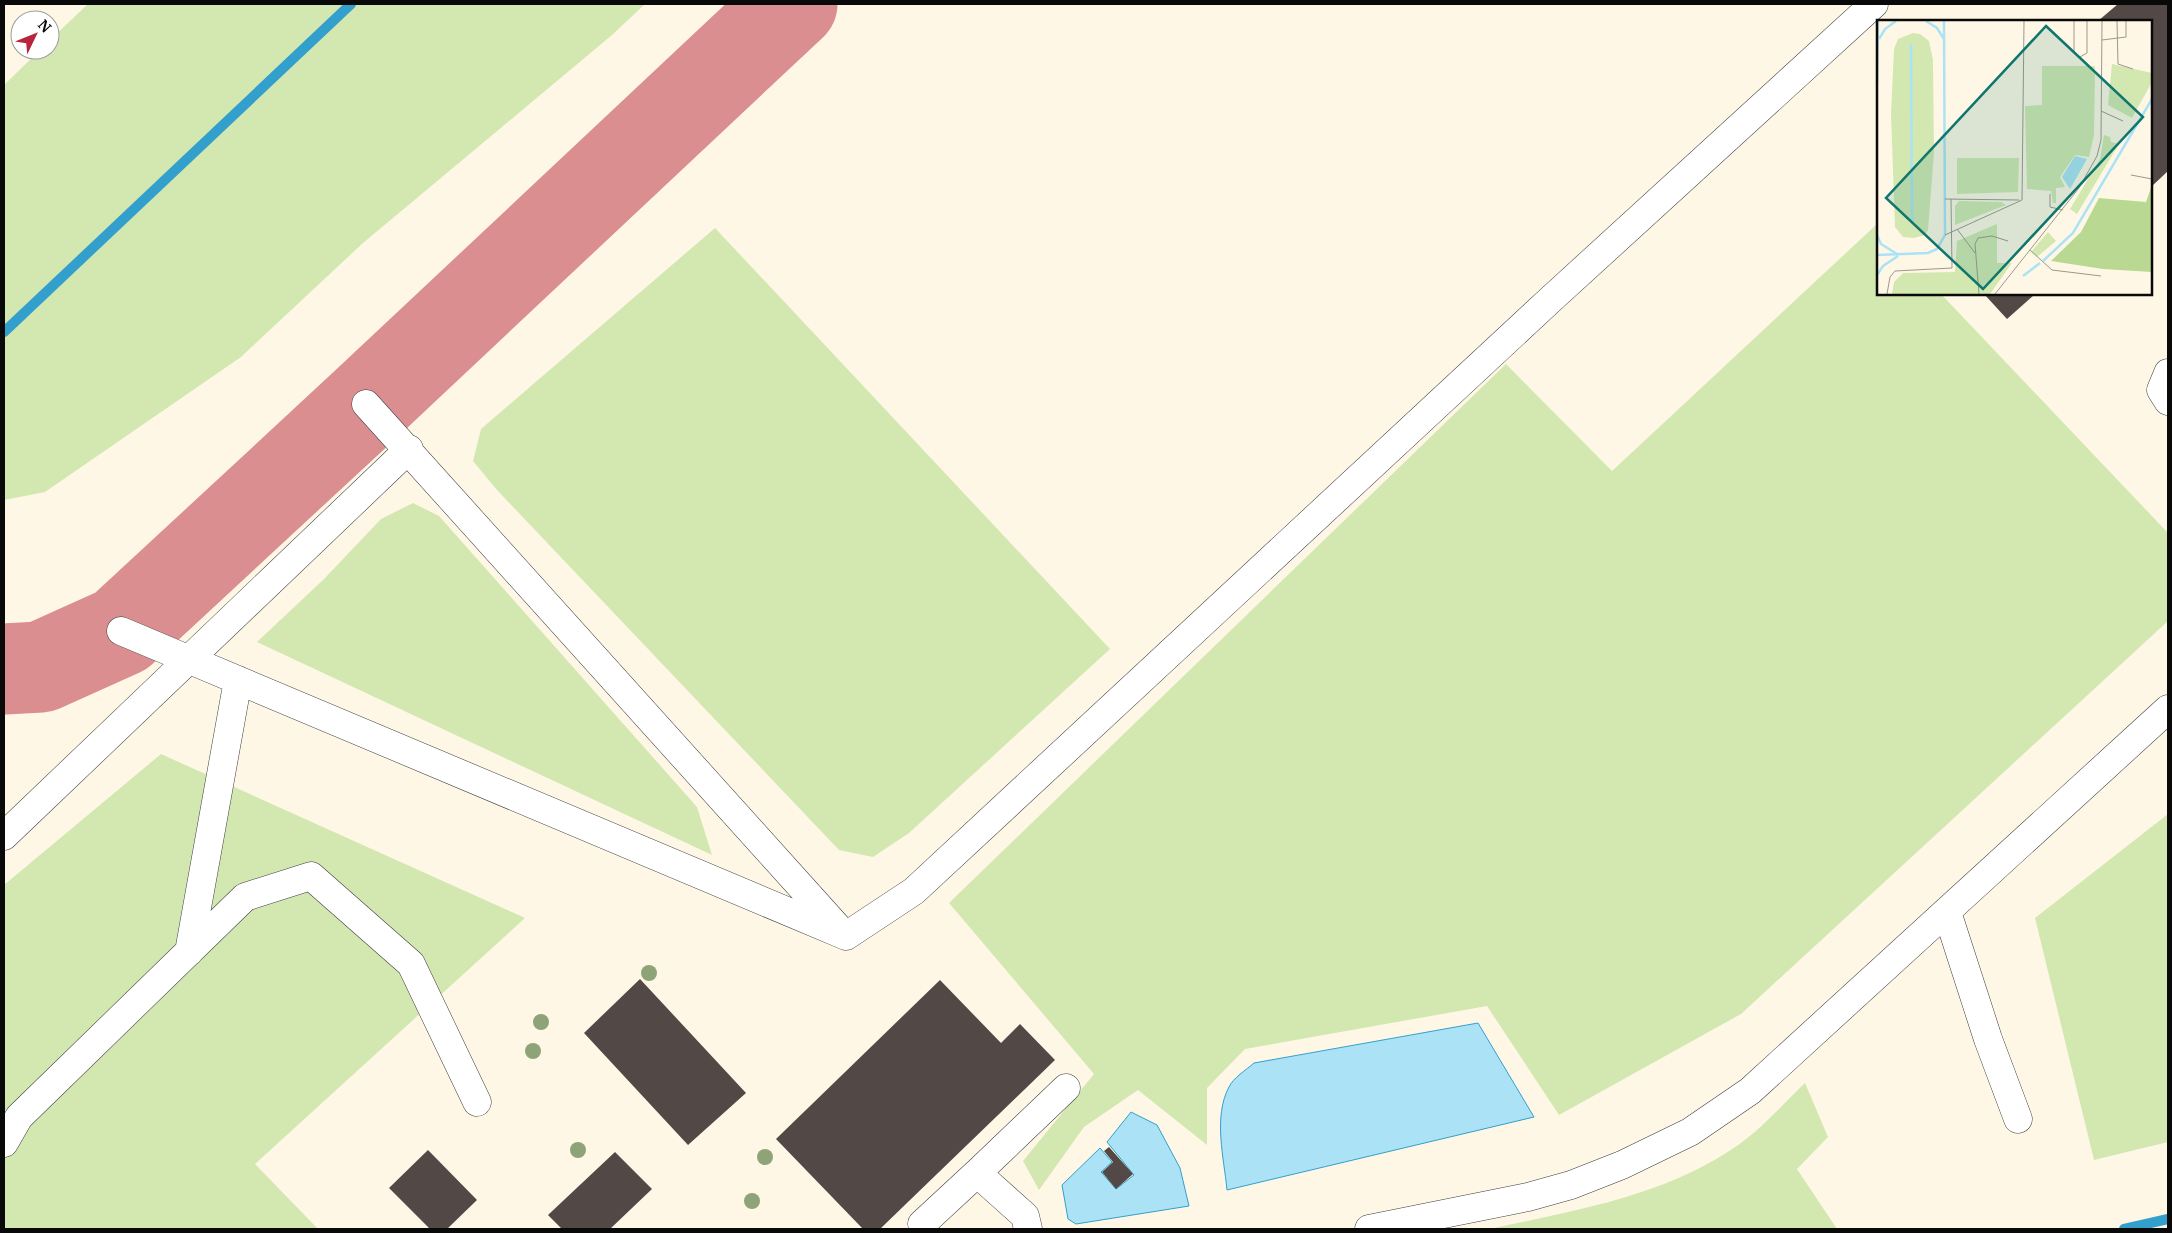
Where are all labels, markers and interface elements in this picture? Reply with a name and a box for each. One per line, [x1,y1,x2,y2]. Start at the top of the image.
north arrow [10,10,60,60]
text: N [34,16,55,36]
inset map [1877,20,2152,295]

